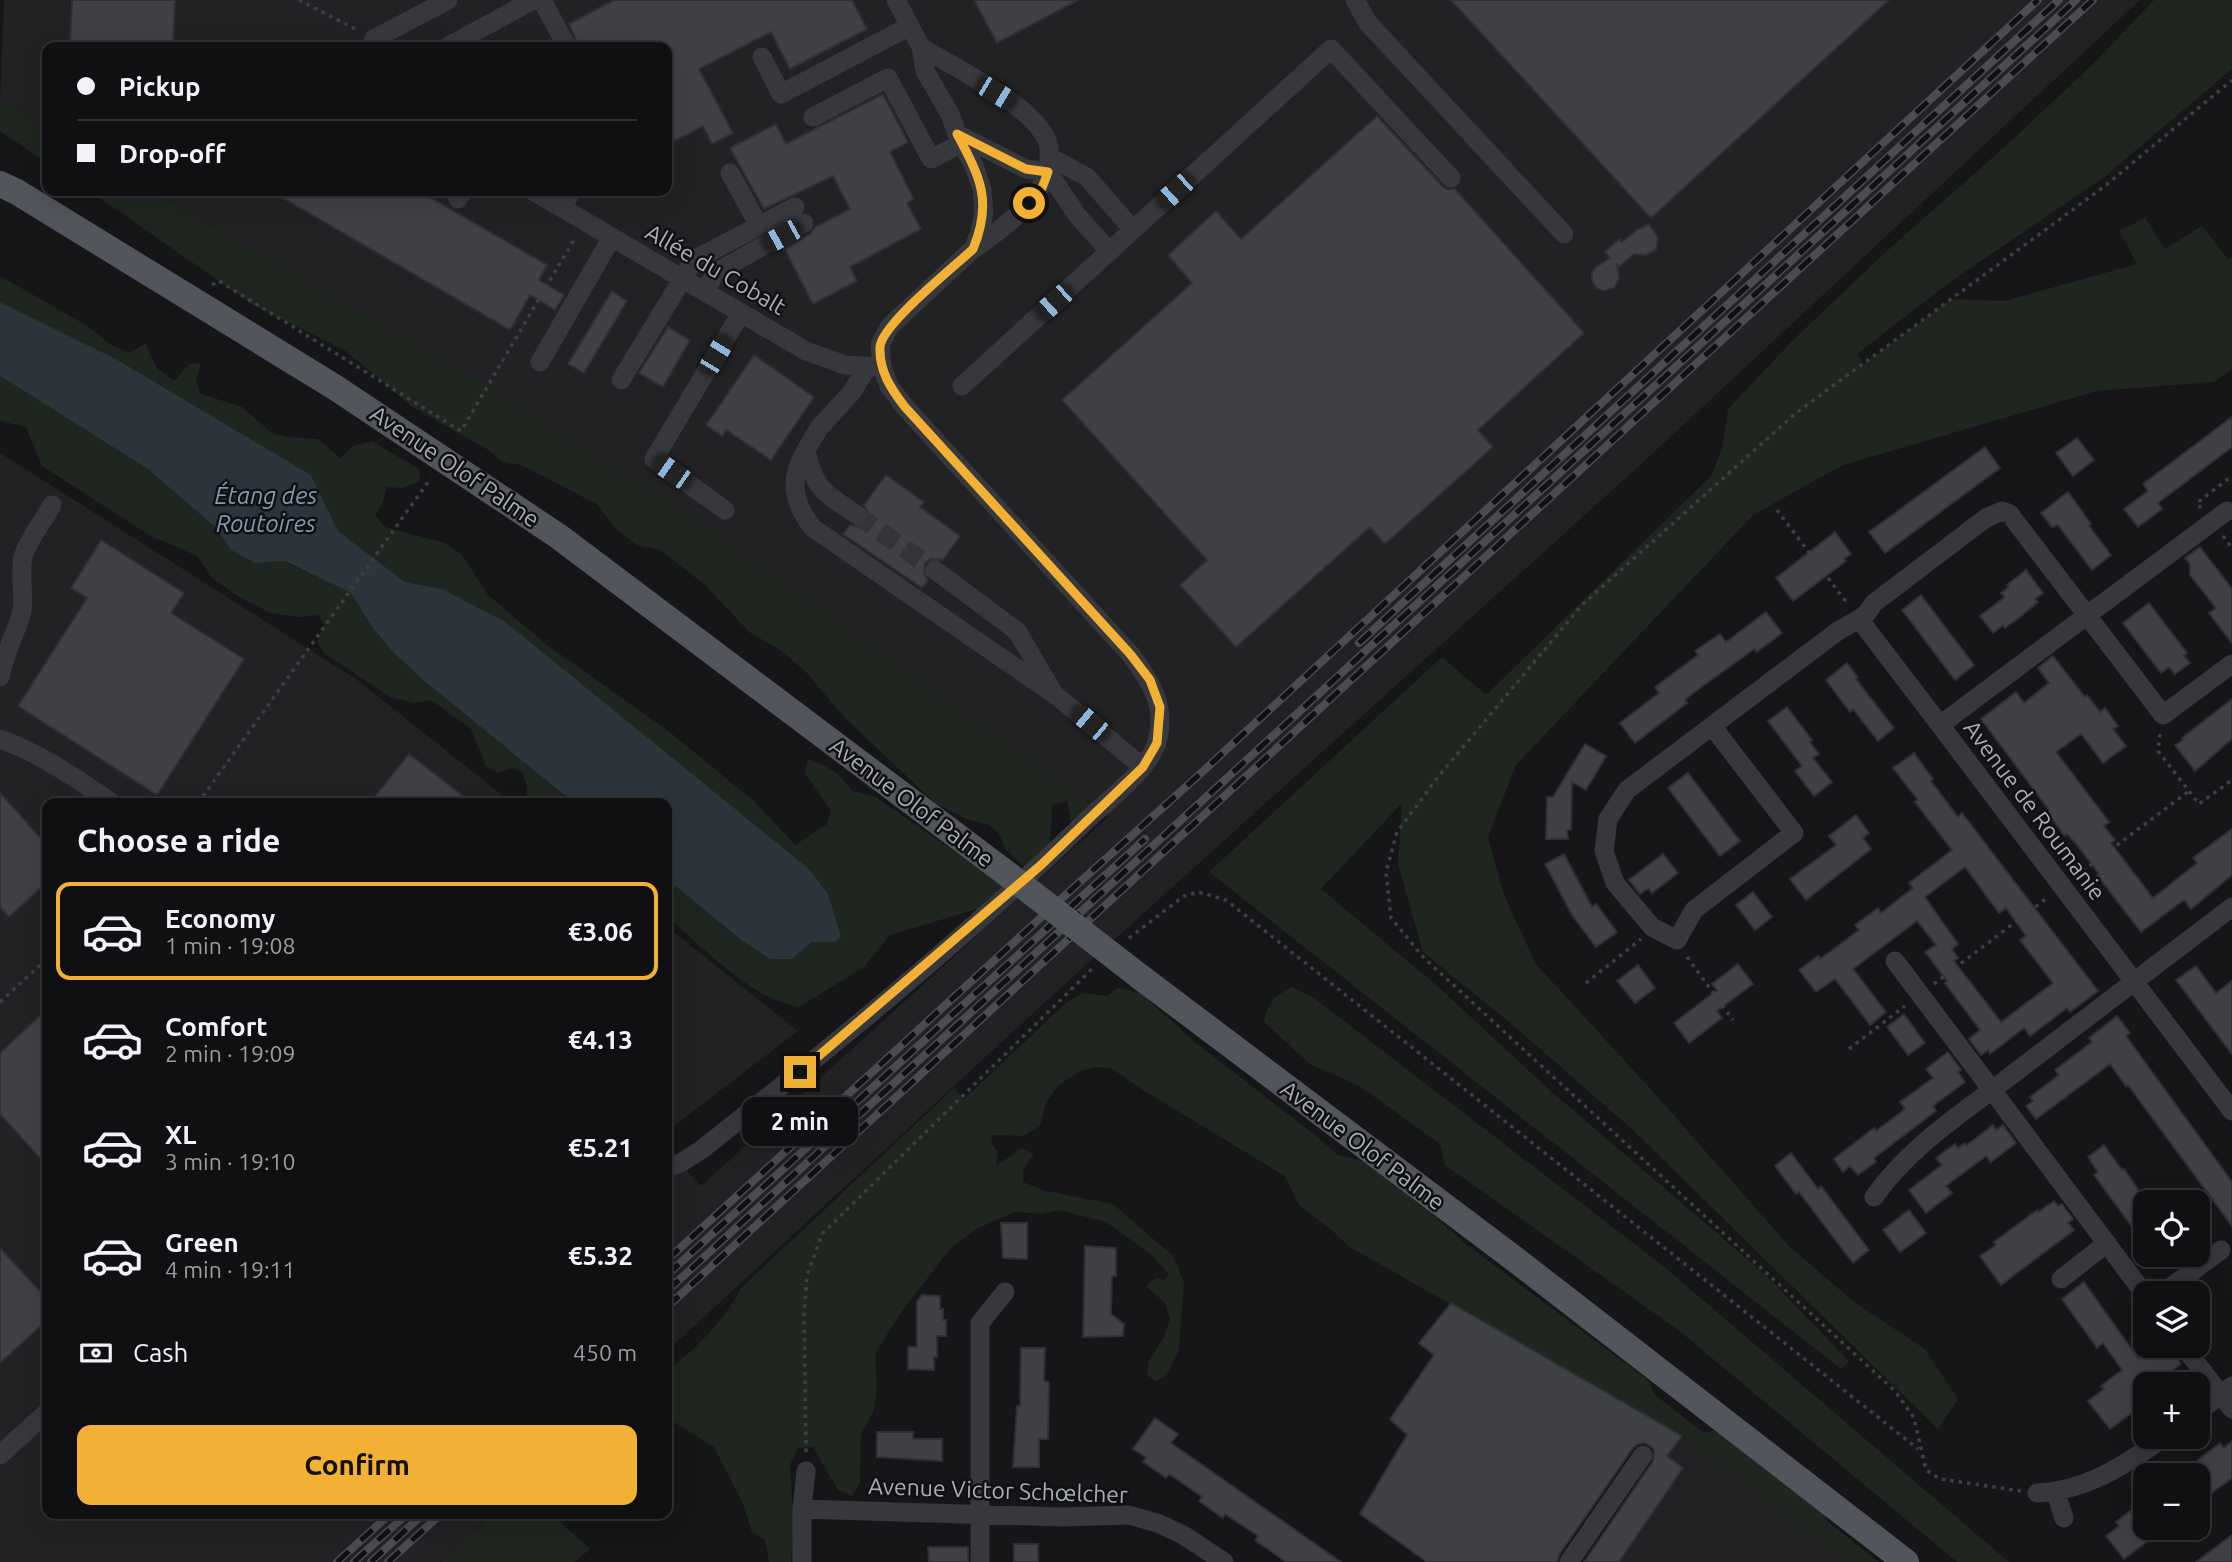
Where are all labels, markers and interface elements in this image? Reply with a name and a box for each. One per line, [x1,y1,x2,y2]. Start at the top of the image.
text: Pickup [119,72,201,101]
car [973,73,1020,113]
text: Drop-off [119,139,226,168]
car [1153,169,1198,213]
route start [1013,187,1045,219]
car [759,217,806,255]
street label: Allée du Cobalt [642,219,790,319]
car [1032,280,1077,324]
car [697,332,736,378]
street label: Avenue Olof Palme [366,400,544,532]
car [649,451,696,493]
water label: Étang des Routoires [215,481,317,537]
car [1068,701,1113,745]
street label: Avenue de Roumanie [1959,715,2111,905]
street label: Avenue Olof Palme [825,732,999,872]
text: Choose a ride [77,822,280,858]
icon: car [81,900,144,963]
text: Economy [165,904,275,933]
text: €3.06 [568,917,633,946]
text: 1 min · 19:08 [165,933,296,958]
icon: car [81,1008,144,1071]
text: Comfort [165,1012,268,1041]
text: €4.13 [568,1025,633,1054]
text: 2 min · 19:09 [165,1041,296,1066]
route end [784,1056,816,1088]
street label: Avenue Olof Palme [1276,1075,1450,1215]
callout: 2 min [742,1096,858,1146]
text: 2 min [771,1109,829,1134]
icon: car [81,1116,144,1179]
text: XL [165,1120,196,1149]
text: €5.21 [568,1133,633,1162]
text: 3 min · 19:10 [165,1149,296,1174]
map controls [2133,1190,2210,1540]
button: locate [2133,1190,2210,1267]
icon: car [81,1224,144,1287]
text: Green [165,1228,239,1257]
text: €5.32 [568,1241,633,1270]
text: 4 min · 19:11 [165,1257,296,1282]
button: layers [2133,1281,2210,1358]
icon: cash [77,1334,115,1372]
text: Cash [133,1338,188,1367]
text: 450 m [573,1340,637,1365]
button: + [2133,1372,2210,1449]
button: Confirm [77,1425,637,1505]
button: − [2133,1463,2210,1540]
street label: Avenue Victor Schœlcher [868,1473,1128,1507]

